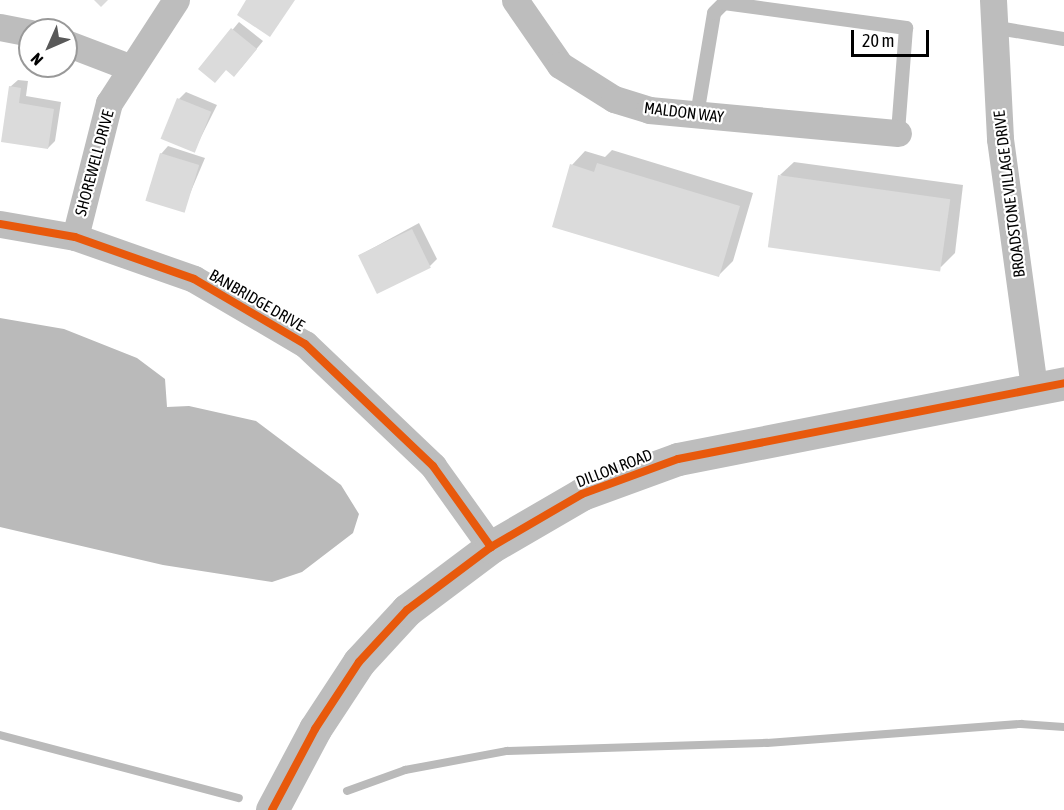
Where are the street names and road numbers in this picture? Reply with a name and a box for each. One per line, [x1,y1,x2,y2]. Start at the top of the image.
street label: MALDON WAY [643,98,725,126]
street label: SHOREWELL DRIVE [71,108,117,218]
street label: BROADSTONE VILLAGE DRIVE [989,109,1029,279]
street label: BANBRIDGE DRIVE [206,265,308,335]
street label: DILLON ROAD [573,445,655,491]

